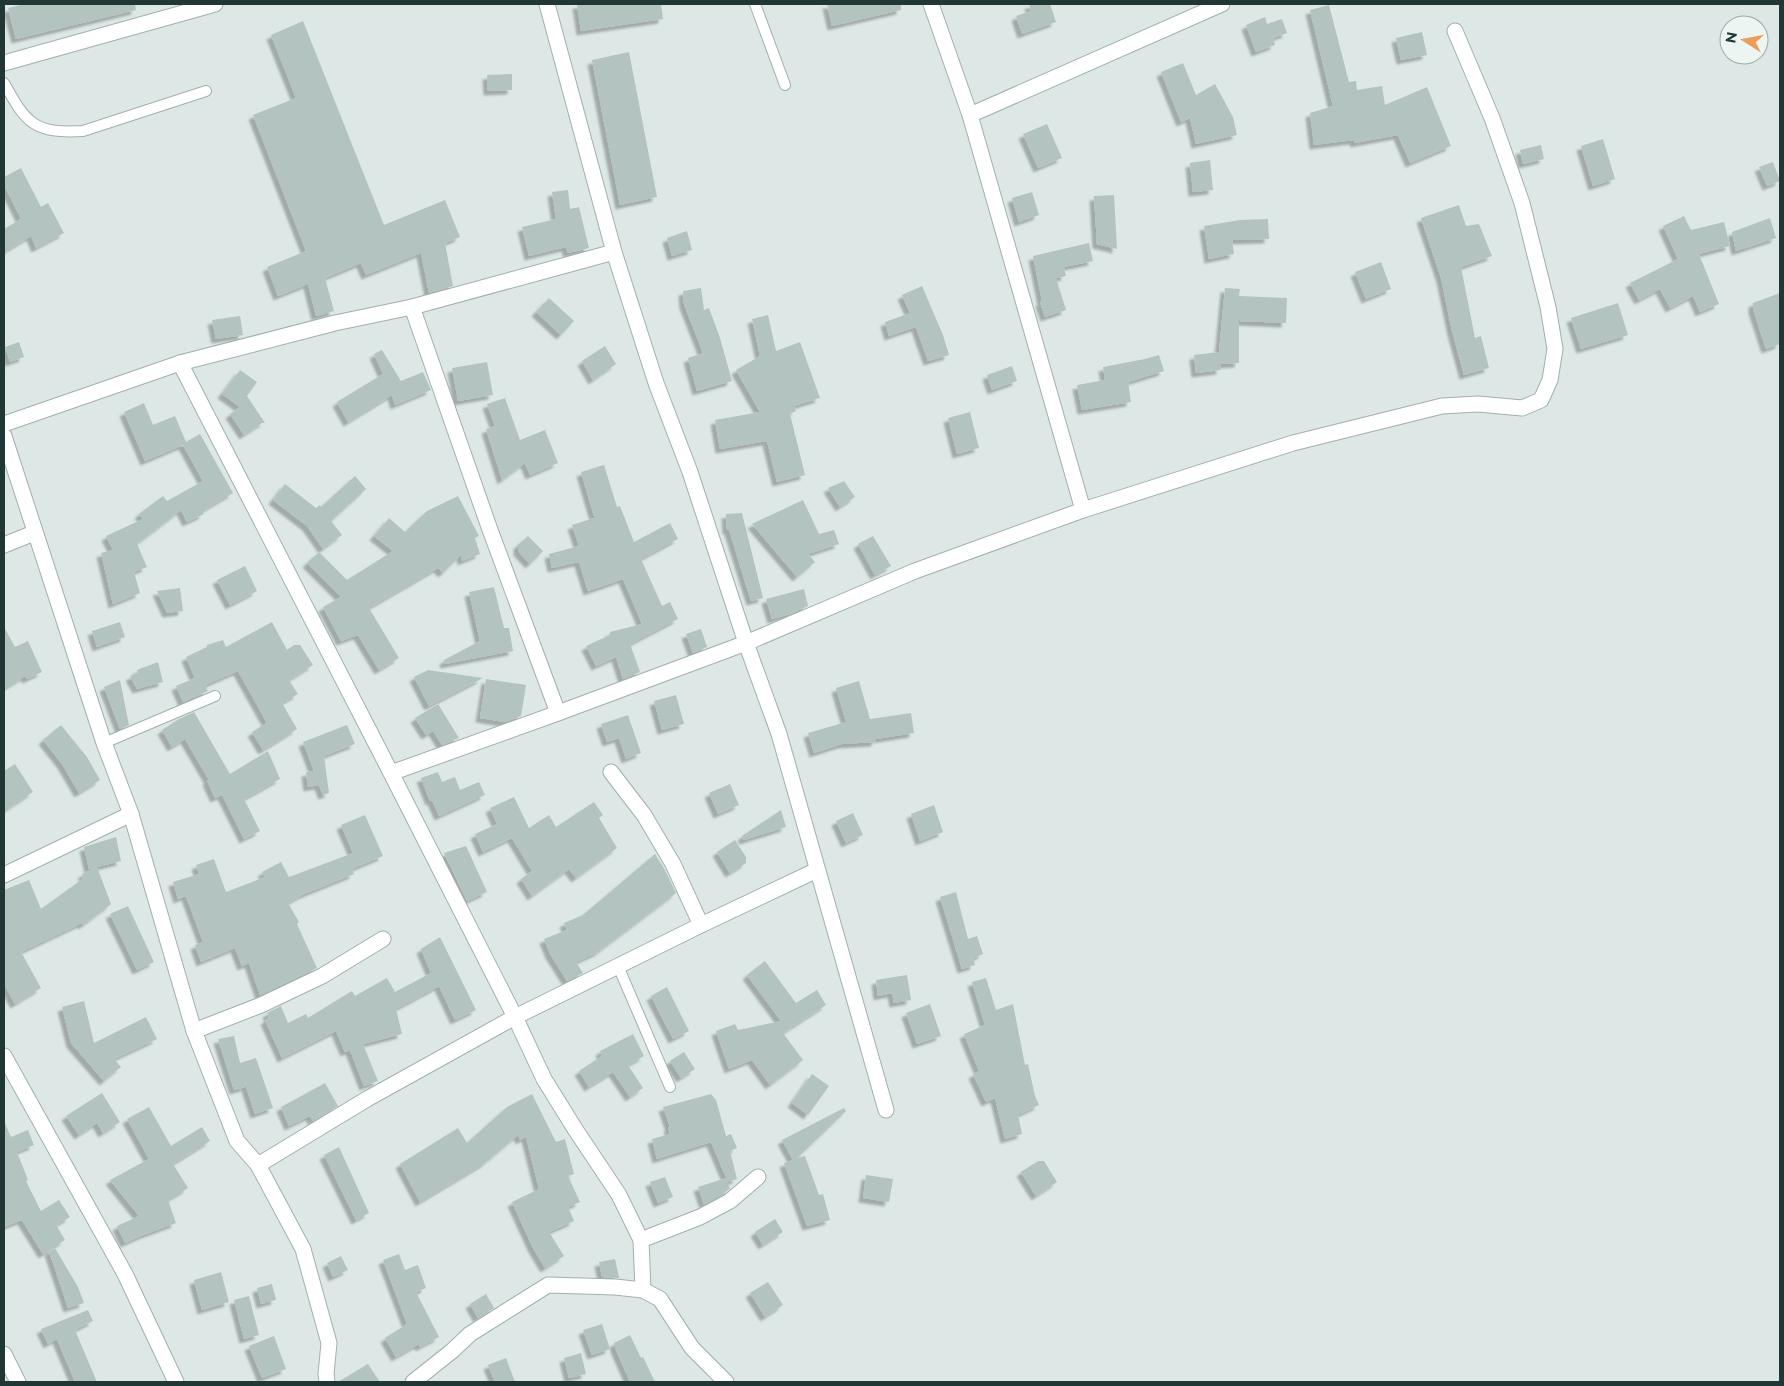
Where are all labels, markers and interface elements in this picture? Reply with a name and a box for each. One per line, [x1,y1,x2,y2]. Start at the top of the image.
north arrow [1719,15,1769,65]
text: N [1721,30,1741,45]

